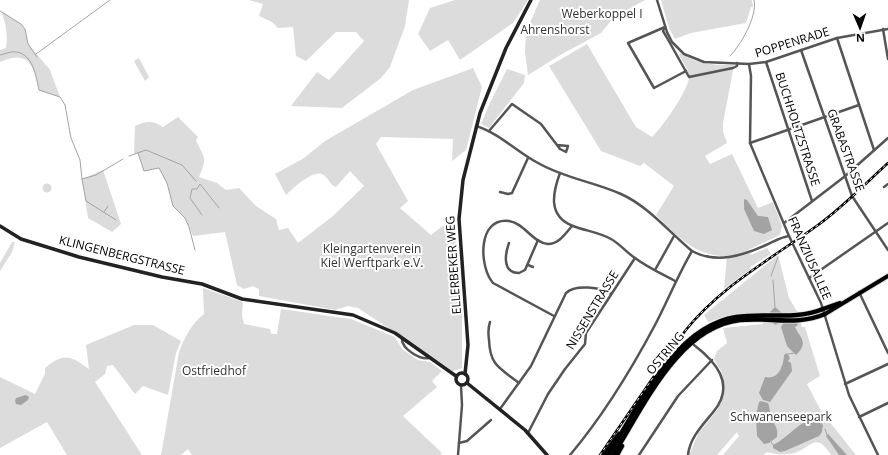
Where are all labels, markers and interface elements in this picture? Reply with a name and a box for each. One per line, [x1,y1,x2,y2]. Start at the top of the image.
park label: Weberkoppel I [561,5,643,22]
north arrow [840,8,880,48]
park label: Ahrenshorst [520,21,590,38]
street label: POPPENRADE [753,23,831,61]
text: N [856,31,865,46]
street label: BUCHHOLTZSTRASSE [772,70,824,188]
street label: GRABASTRASSE [823,106,869,194]
street label: FRANZIUSALLEE [784,214,836,302]
street label: ELLERBEKER WEG [441,215,465,315]
street label: KLINGENBERGSTRASSE [57,231,187,279]
park label: Kleingartenverein Kiel Werftpark e.V. [321,240,423,271]
street label: NISSENSTRASSE [562,267,622,353]
street label: OSTRING [642,328,688,378]
park label: Ostfriedhof [182,362,247,379]
park label: Schwanenseepark [730,408,832,425]

